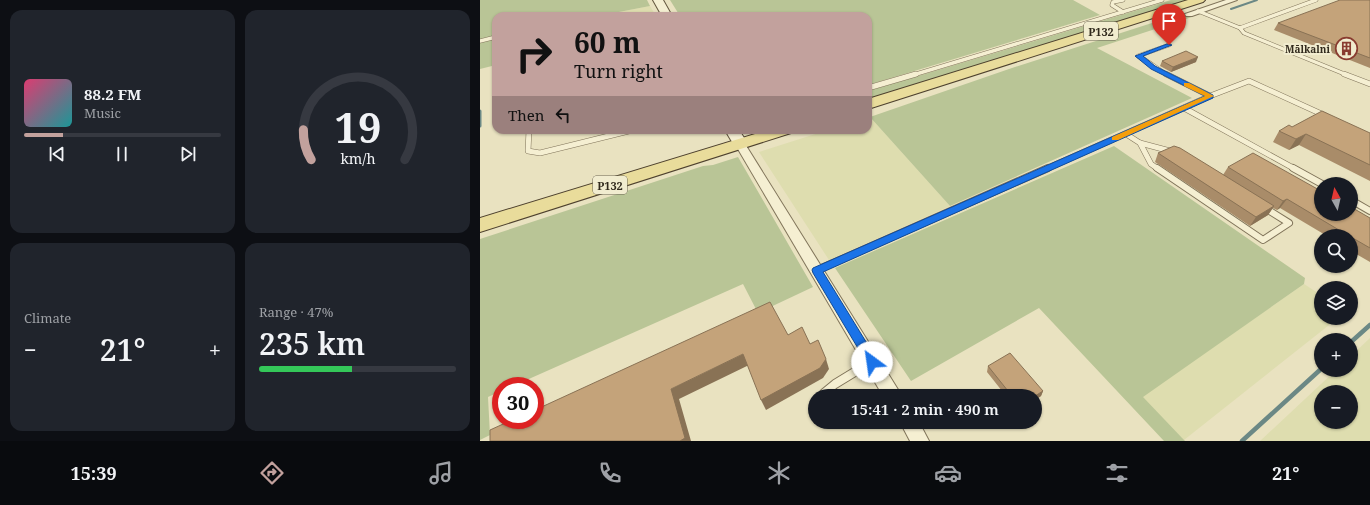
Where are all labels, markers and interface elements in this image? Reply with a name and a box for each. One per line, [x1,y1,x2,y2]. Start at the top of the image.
pin [1152,4,1186,45]
icon: arrive [1158,10,1180,32]
road number: P132 [1084,22,1118,40]
text: 60 m [574,23,641,61]
icon: right [508,28,560,80]
building icon: Mālkalni [1333,36,1359,62]
place label: Mālkalni [1285,42,1330,56]
text: Turn right [574,59,663,83]
text: 88.2 FM [84,84,141,104]
text: 19 [334,98,381,154]
text: Music [84,104,121,122]
icon: left [552,104,574,126]
text: Then [508,105,544,125]
icon: previous [46,143,68,165]
icon: pause [111,143,133,165]
icon: next [177,143,199,165]
text: km/h [340,148,375,167]
road number: P132 [593,176,627,194]
north arrow [1314,177,1358,221]
map controls [1314,177,1358,429]
button: search [1314,229,1358,273]
button: layers [1314,281,1358,325]
text: Range · 47% [259,303,333,321]
text: Climate [24,309,71,327]
text: 235 km [259,323,365,364]
text: 21° [100,329,146,370]
button: + [1314,333,1358,377]
text: − [24,334,37,364]
text: + [209,334,221,364]
position arrow [851,341,893,383]
speed limit sign: 30 [492,377,544,429]
button: − [1314,385,1358,429]
text: 15:41 · 2 min · 490 m [851,399,999,419]
icon: directions [258,459,286,487]
icon: music [427,459,455,487]
icon: phone [596,459,624,487]
icon: climate [765,459,793,487]
icon: car [934,459,962,487]
icon: filters [1103,459,1131,487]
text: 15:39 [71,461,117,485]
text: 21° [1272,461,1299,485]

